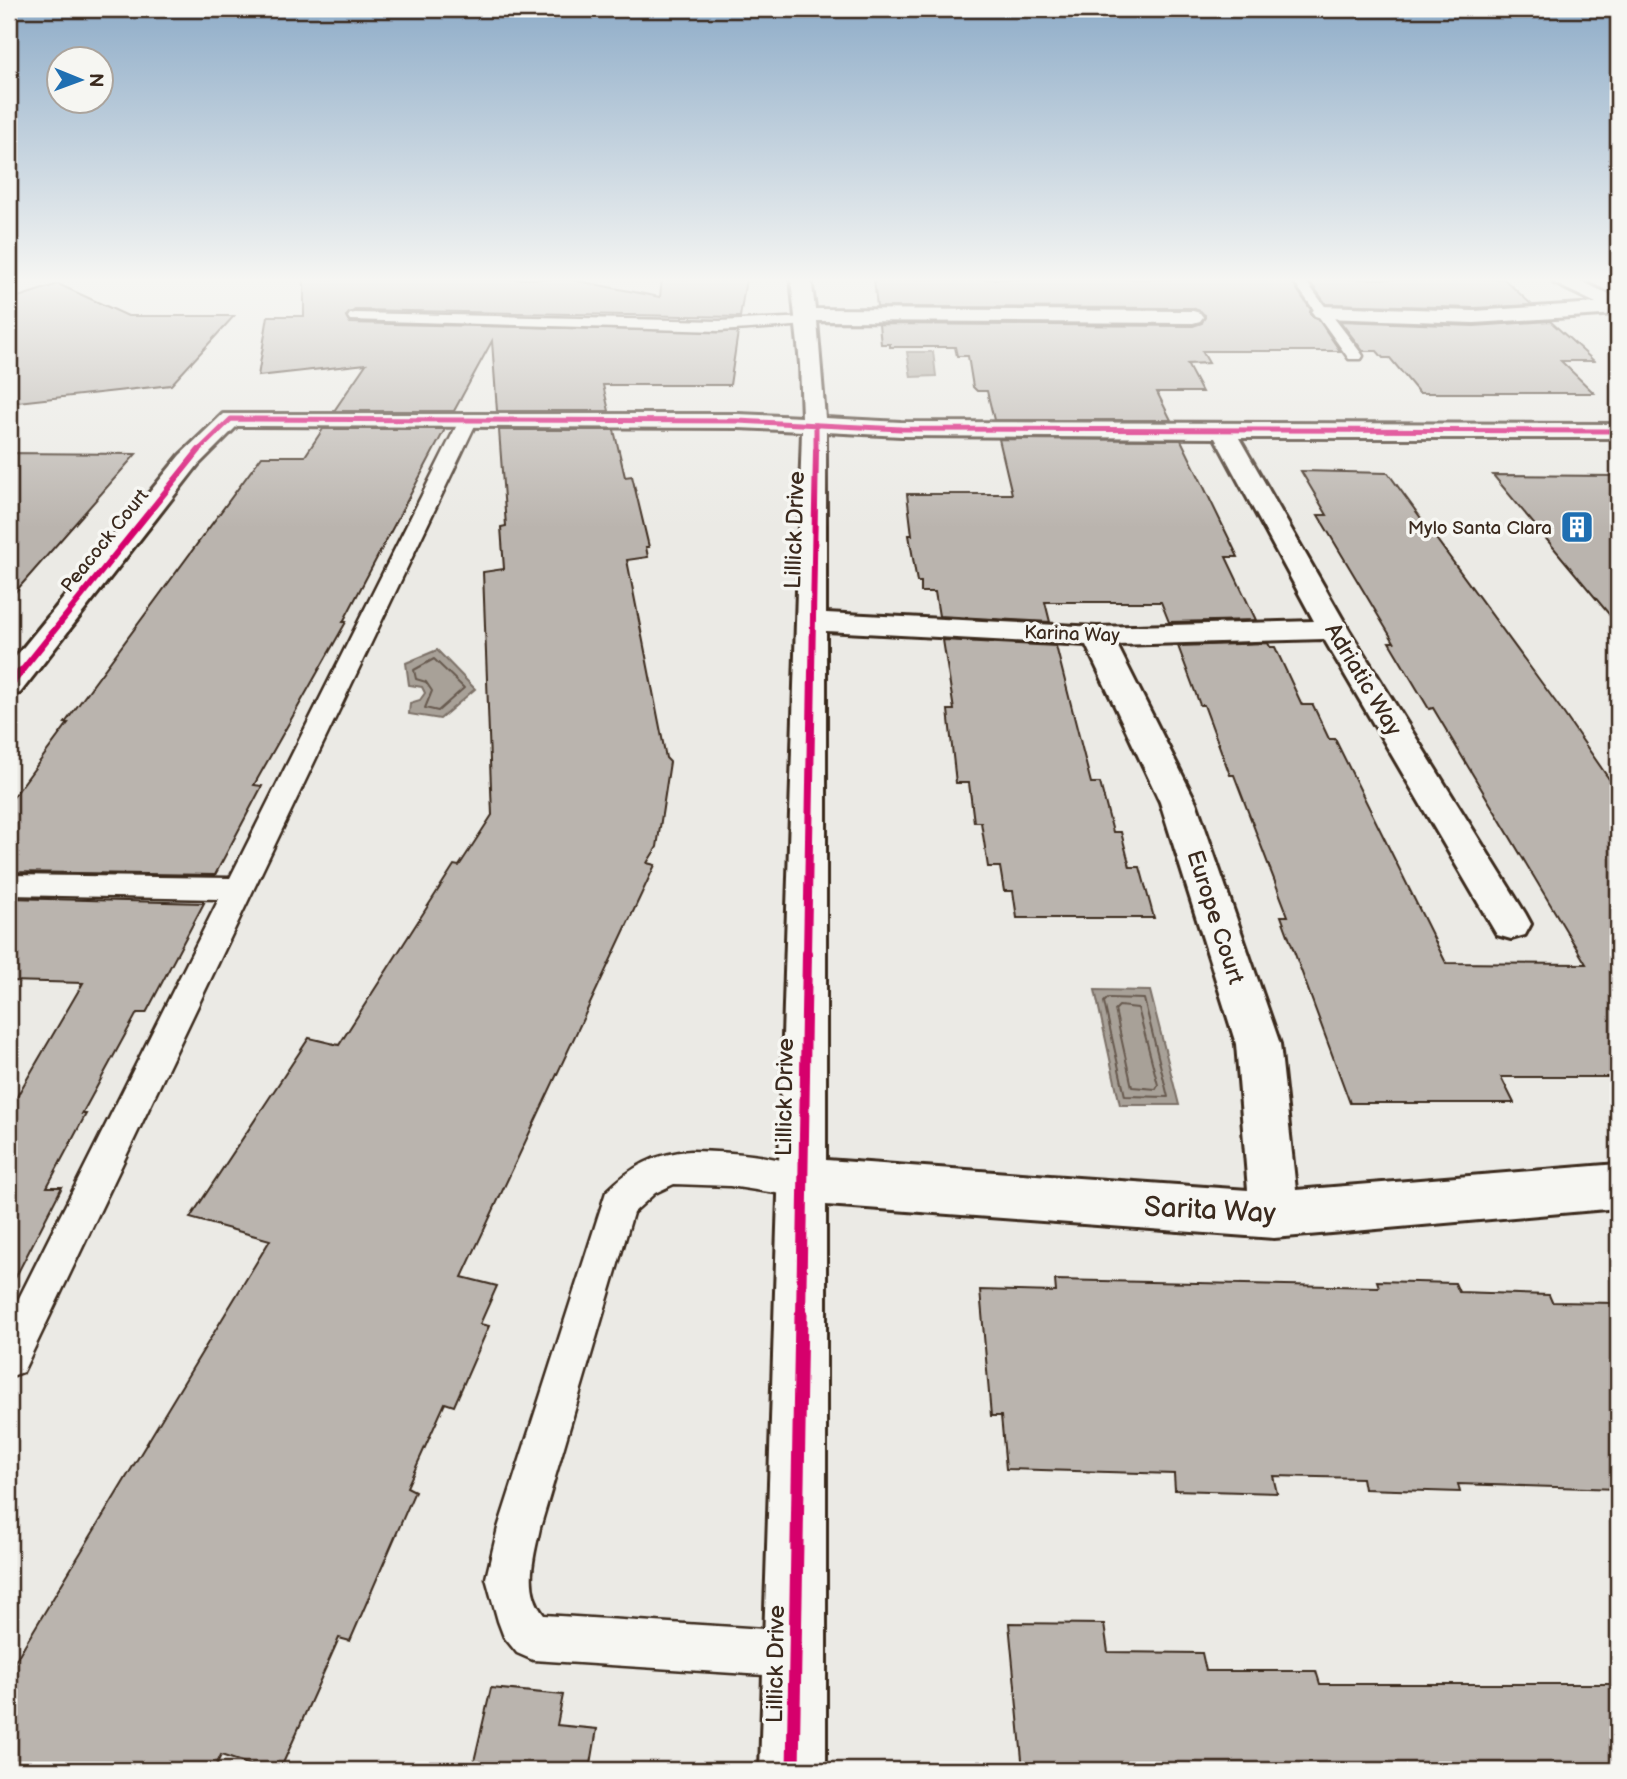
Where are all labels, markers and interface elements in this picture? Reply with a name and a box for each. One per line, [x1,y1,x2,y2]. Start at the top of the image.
north arrow [46,46,116,116]
text: N [84,73,107,88]
street label: Lillick Drive [779,471,811,590]
street label: Peacock Court [56,485,154,597]
building icon: Mylo Santa Clara [1558,508,1596,546]
place label: Mylo Santa Clara [1408,517,1552,540]
street label: Adriatic Way [1319,618,1408,741]
street label: Karina Way [1024,621,1120,648]
street label: Europe Court [1180,847,1250,988]
street label: Lillick Drive [770,1038,800,1156]
street label: Sarita Way [1143,1191,1277,1230]
street label: Lillick Drive [761,1605,791,1723]

